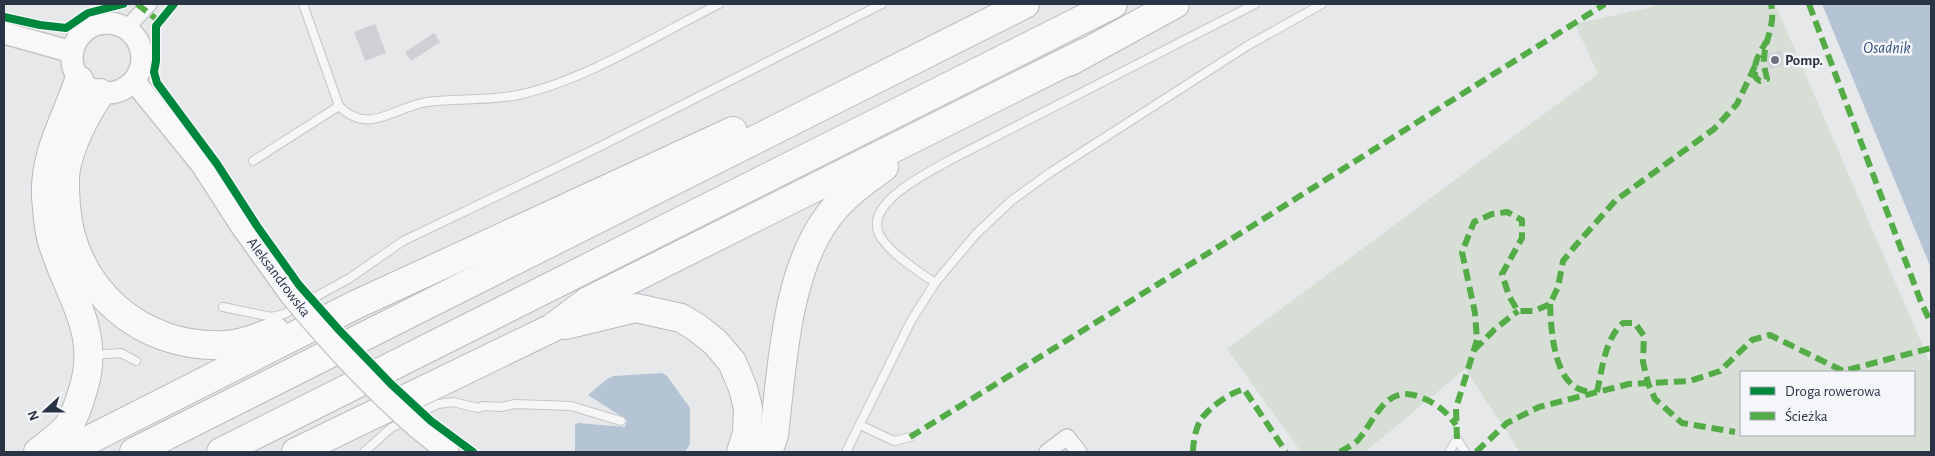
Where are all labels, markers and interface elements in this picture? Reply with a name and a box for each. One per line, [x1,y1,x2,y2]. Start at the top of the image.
water label: Osadnik [1863,40,1911,56]
place label: Pomp. [1785,53,1823,68]
marker: Pomp. [1769,54,1781,66]
street label: Aleksandrowska [244,235,313,320]
legend [1740,371,1915,436]
text: Droga rowerowa [1785,384,1881,399]
north arrow [20,386,70,436]
text: Ścieżka [1785,407,1828,424]
text: N [26,408,42,422]

